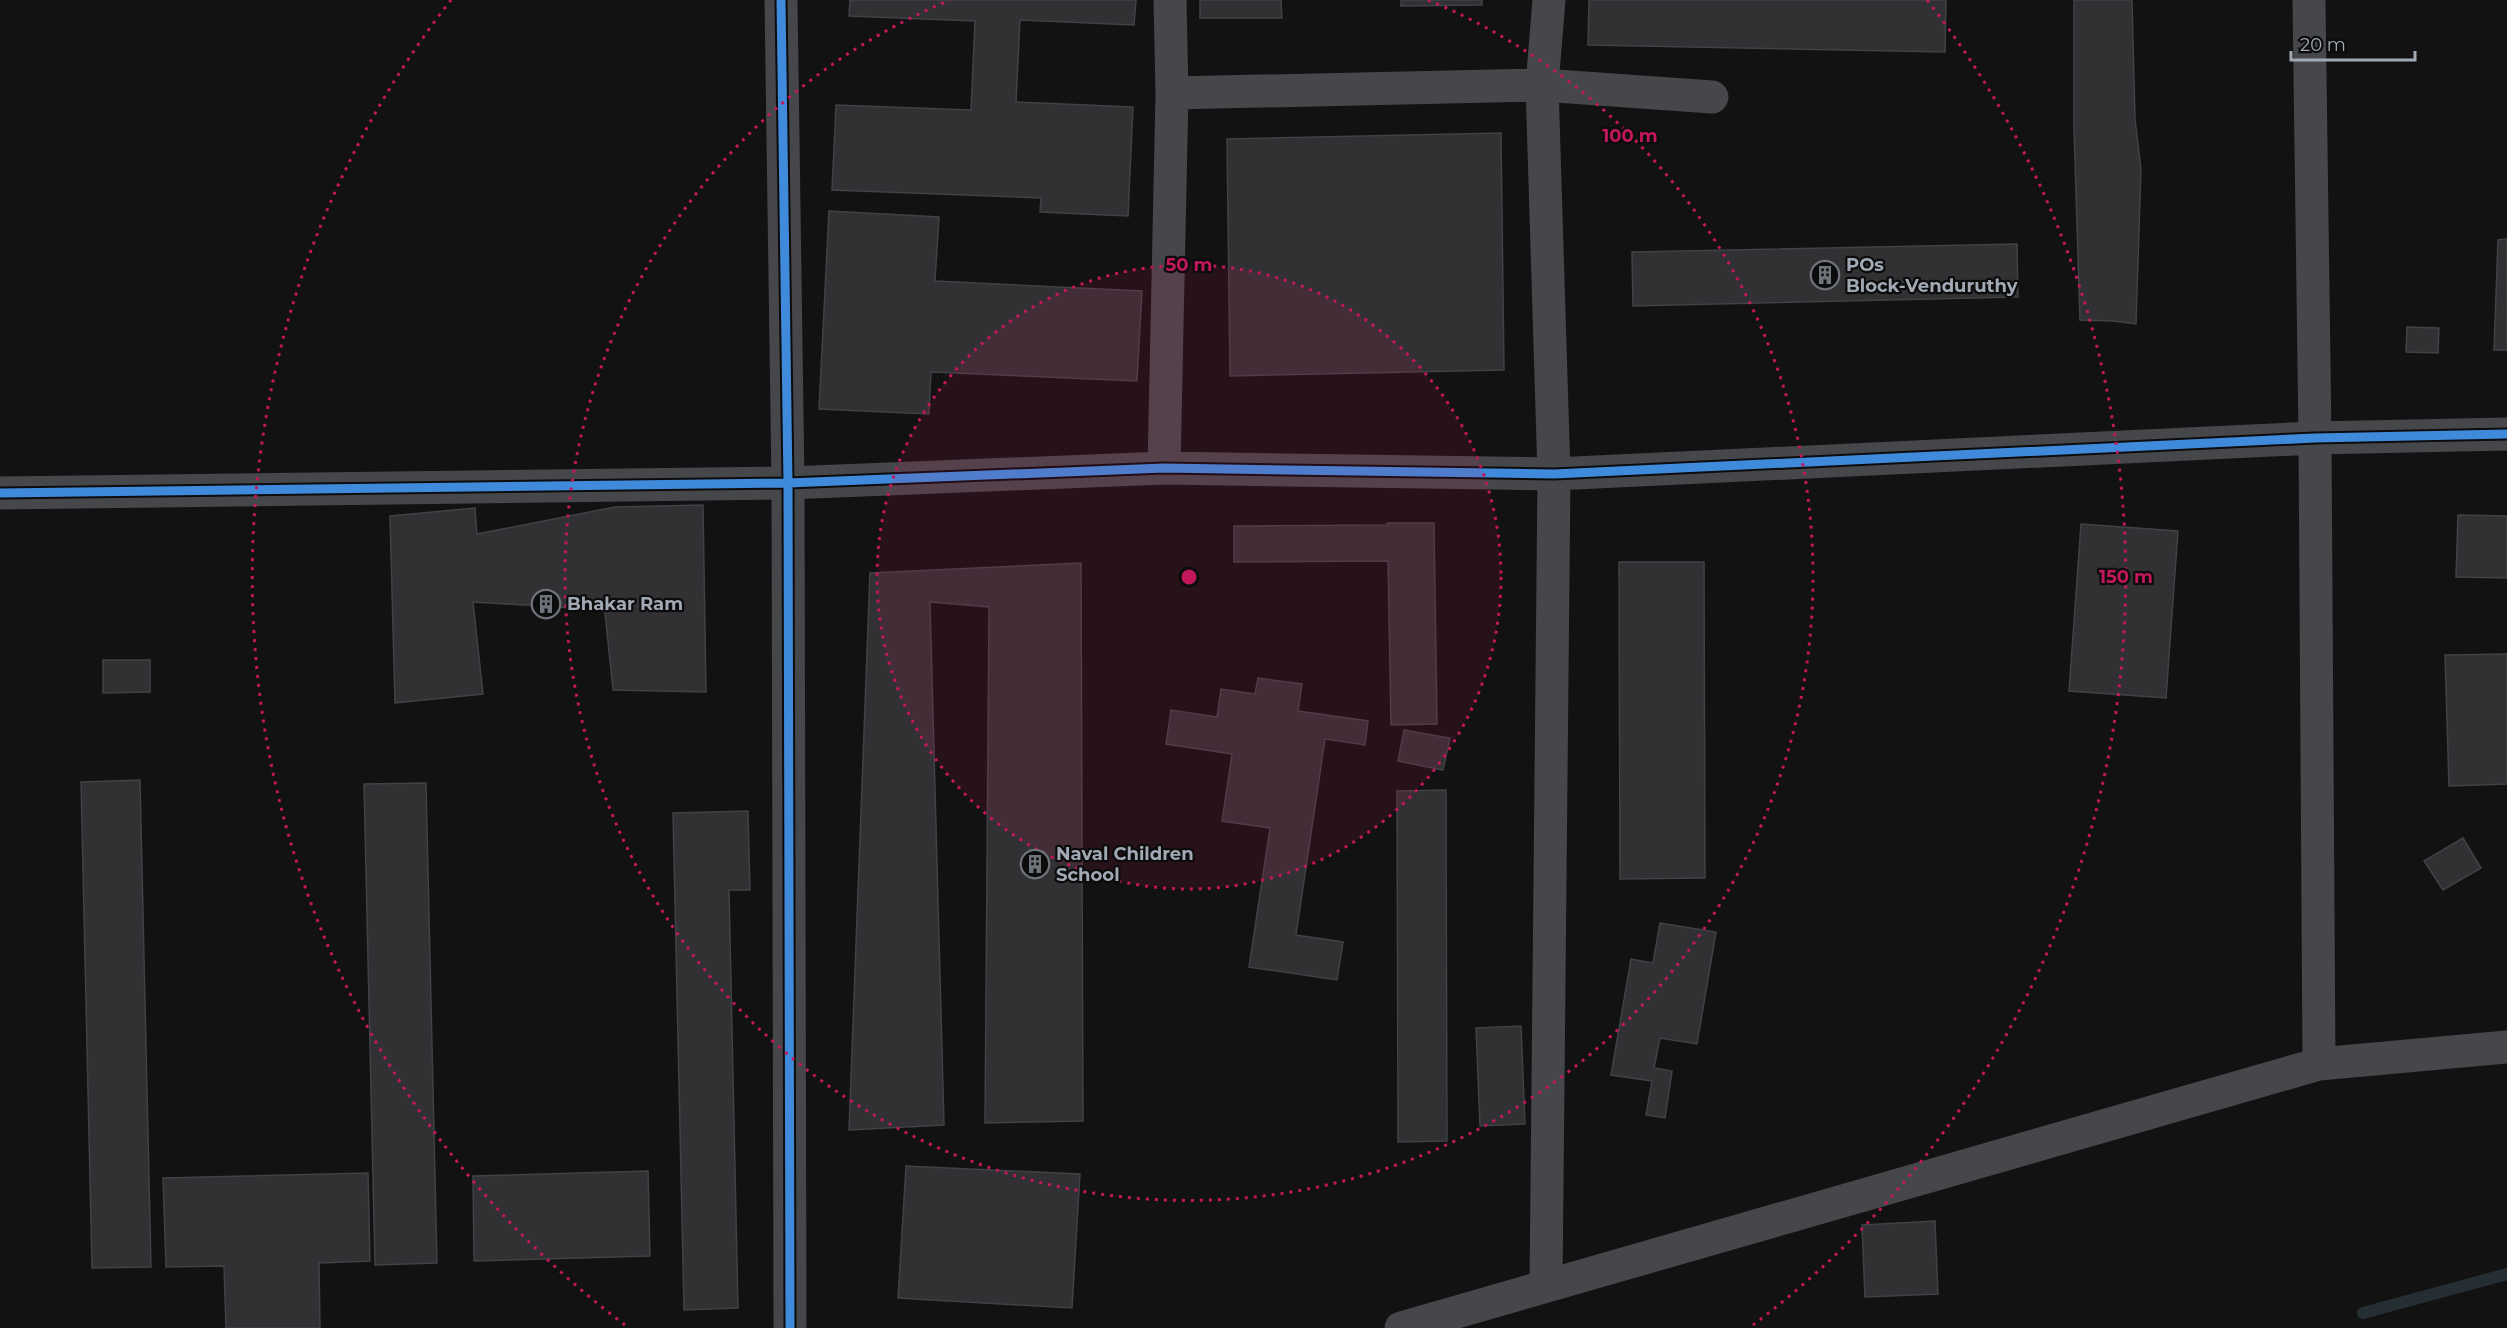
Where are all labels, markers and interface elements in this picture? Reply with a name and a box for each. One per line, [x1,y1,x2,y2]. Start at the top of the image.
scale bar [2291,24,2416,62]
text: 20 m [2300,34,2346,56]
text: 100 m [1602,125,1658,147]
text: 50 m [1166,254,1212,276]
place label: POs Block-Venduruthy [1846,254,2018,297]
building icon: POs Block-Venduruthy [1809,259,1841,291]
text: 150 m [2099,566,2153,588]
centre of rings [1179,567,1199,587]
building icon: Bhakar Ram [530,588,562,620]
place label: Bhakar Ram [567,593,683,615]
place label: Naval Children School [1056,843,1194,886]
building icon: Naval Children School [1019,848,1051,880]

